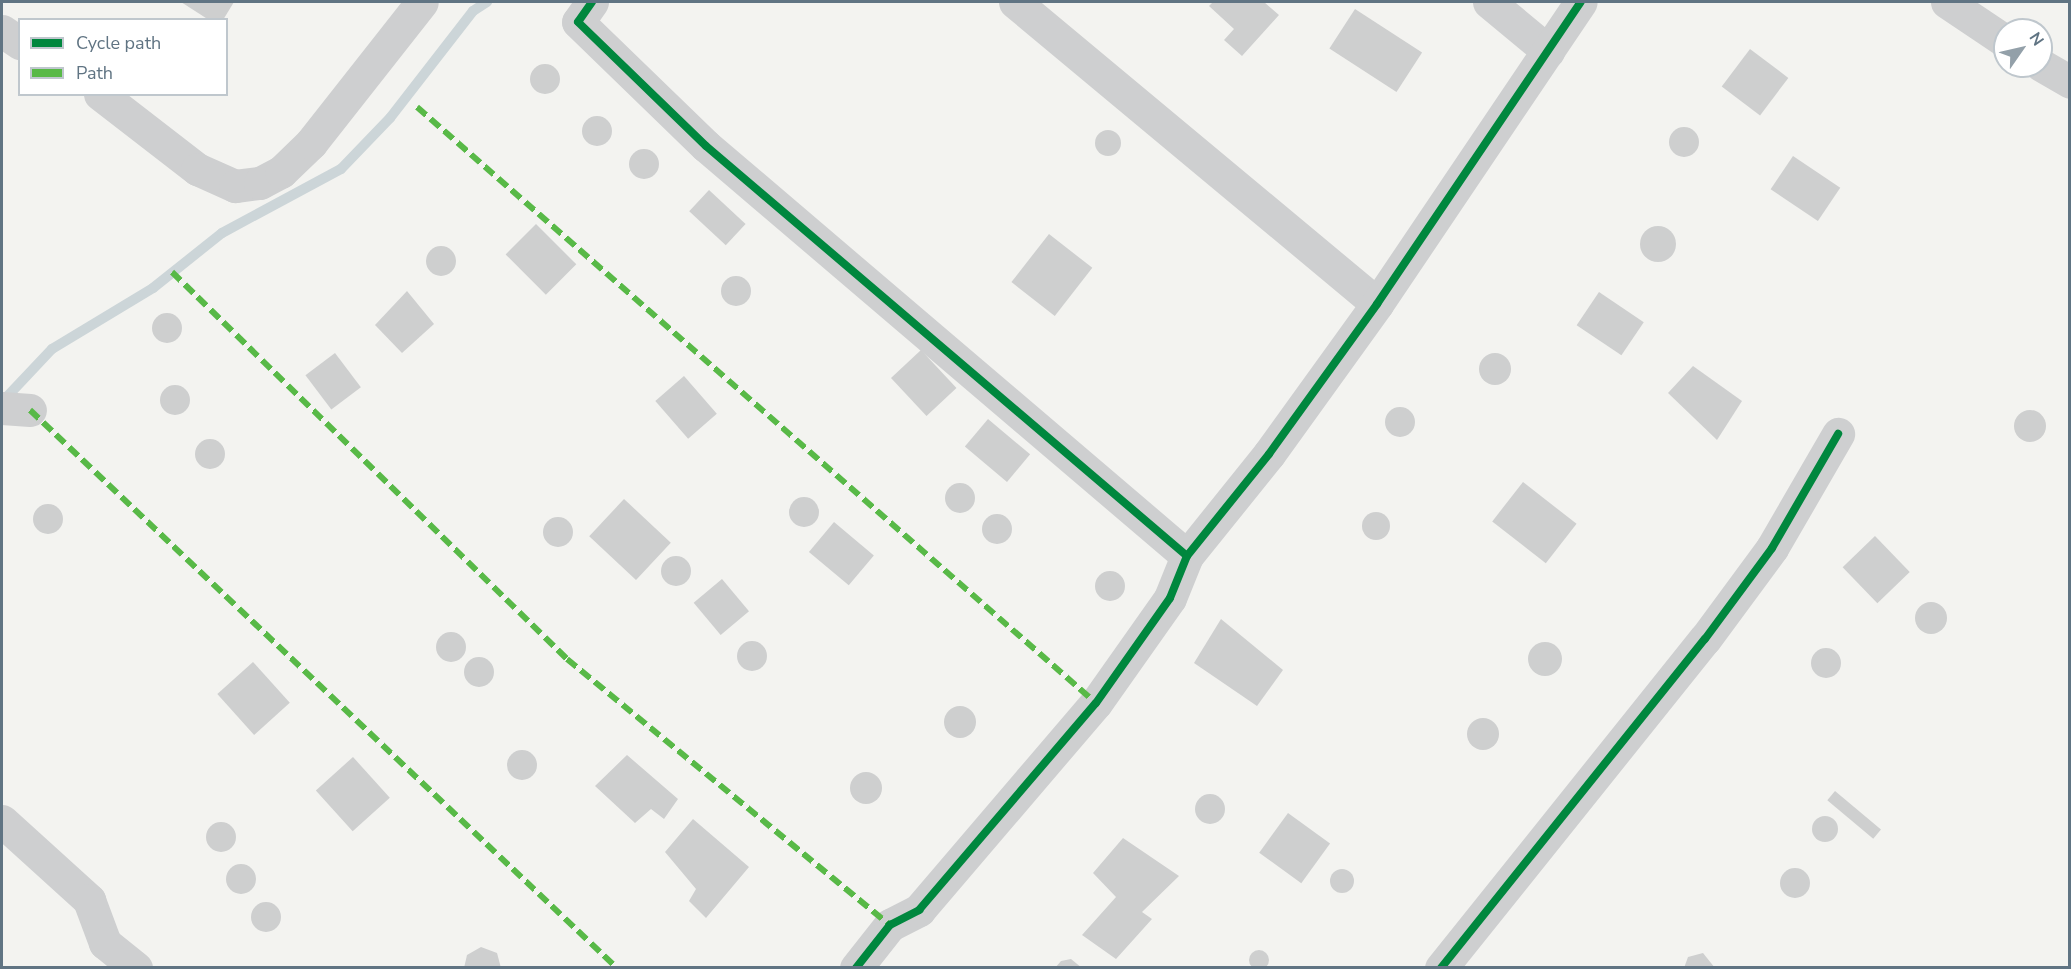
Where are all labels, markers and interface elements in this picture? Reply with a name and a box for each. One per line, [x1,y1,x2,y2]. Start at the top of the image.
legend [18,18,228,96]
north arrow [1993,18,2053,78]
text: N [2024,28,2049,50]
text: Cycle path [76,31,161,55]
text: Path [76,61,113,85]

